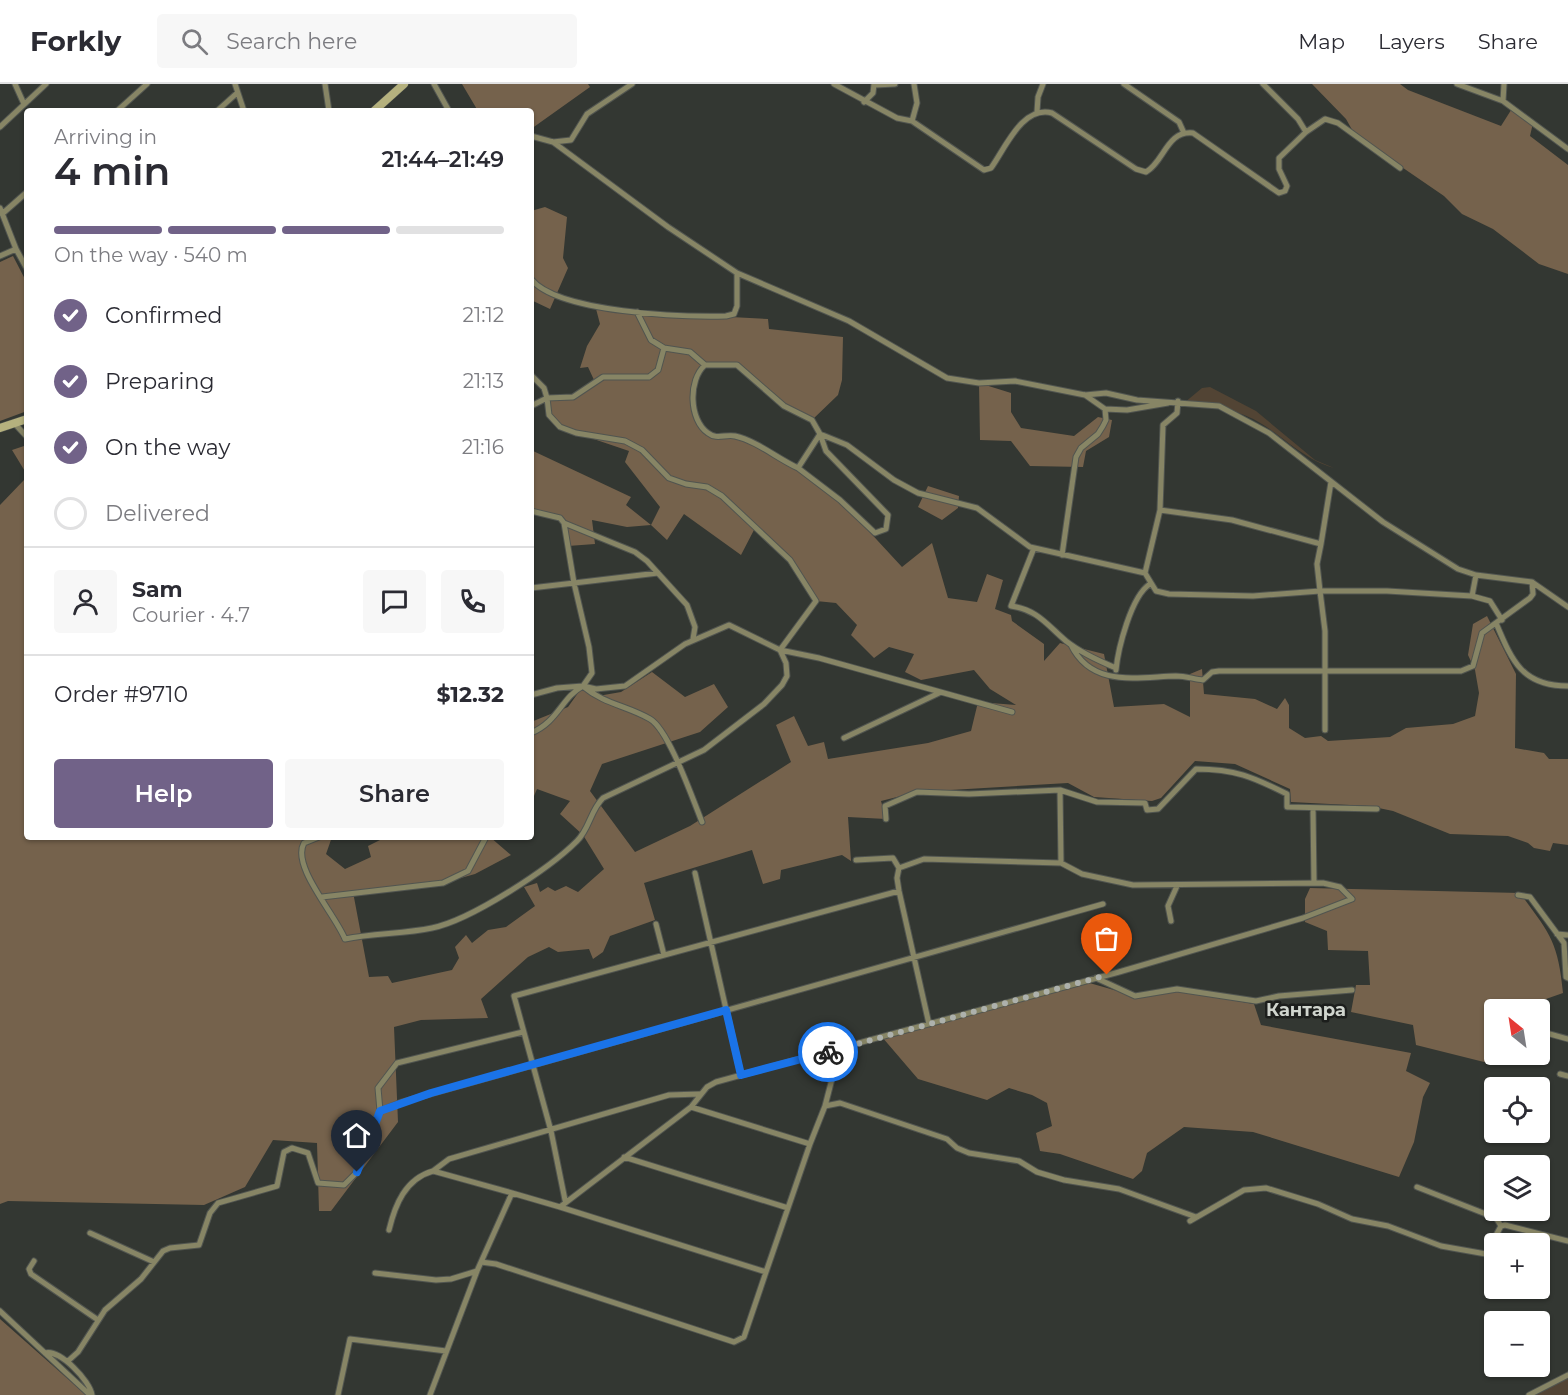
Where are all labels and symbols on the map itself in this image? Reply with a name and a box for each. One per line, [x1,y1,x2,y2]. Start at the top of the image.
pin [1081,913,1132,975]
district label: Кантара [1266,999,1346,1021]
north arrow [1484,999,1550,1065]
courier [798,1022,858,1082]
pin [331,1110,382,1172]

